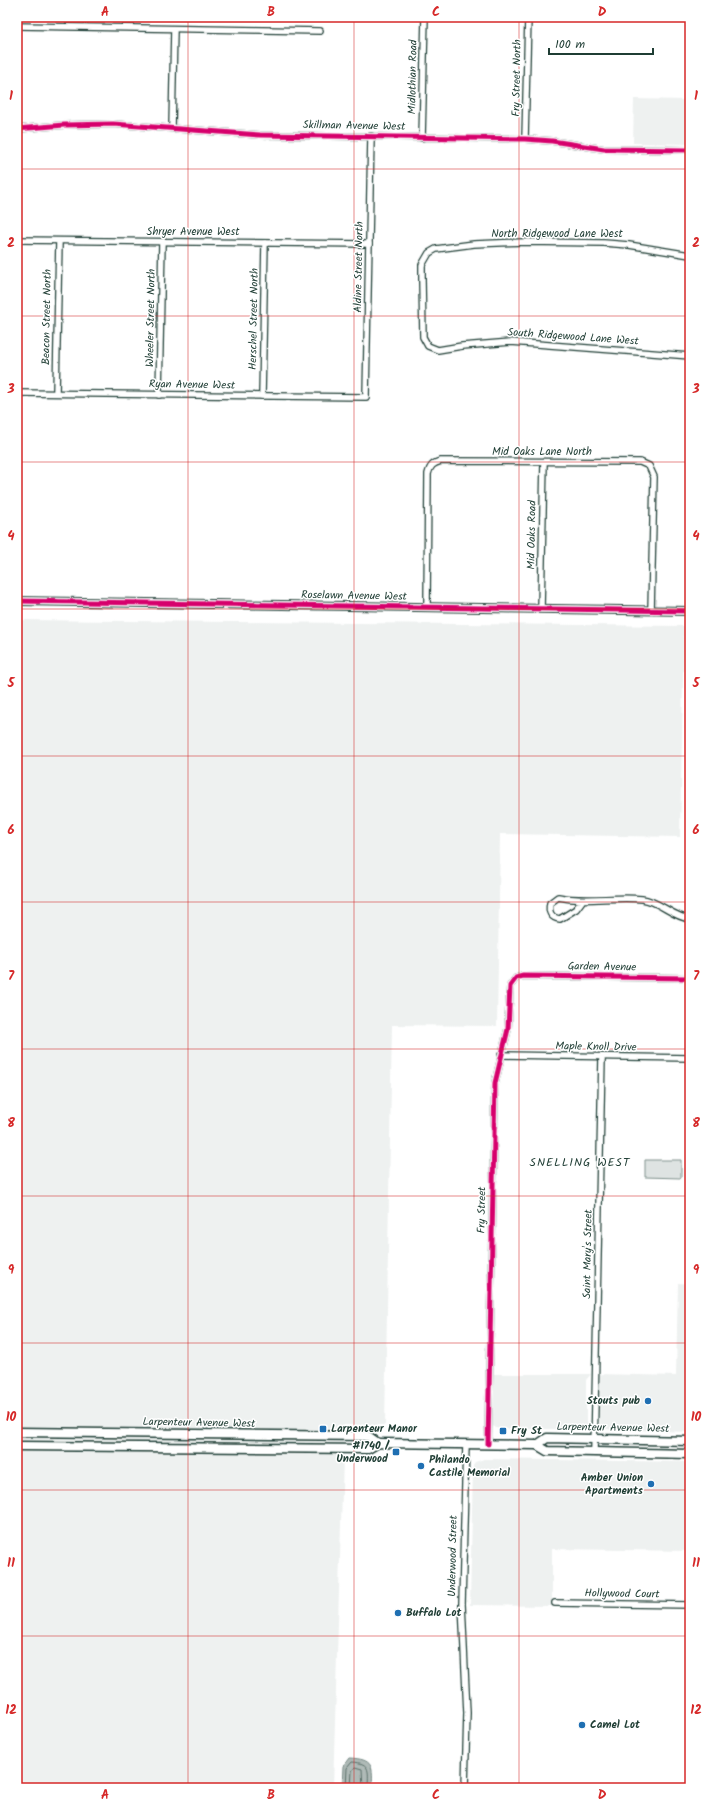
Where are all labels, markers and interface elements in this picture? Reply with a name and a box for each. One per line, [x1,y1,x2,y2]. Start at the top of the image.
text: A [101,2,109,23]
text: B [267,2,275,23]
text: C [432,2,440,23]
text: D [598,2,607,23]
scale bar [549,30,653,56]
text: 100 m [555,35,586,54]
street label: Midlothian Road [403,39,423,115]
street label: Fry Street North [507,39,527,117]
text: 1 [9,86,13,107]
text: 1 [694,86,698,107]
street label: Skillman Avenue West [303,116,406,136]
street label: Aldine Street North [349,221,369,313]
street label: Shryer Avenue West [147,223,240,241]
street label: North Ridgewood Lane West [491,225,623,243]
text: 2 [7,233,15,254]
text: 2 [692,233,700,254]
street label: Wheeler Street North [141,268,161,367]
street label: Herschel Street North [244,268,264,370]
street label: Beacon Street North [37,269,57,365]
street label: South Ridgewood Lane West [507,323,640,351]
street label: Ryan Avenue West [149,375,236,395]
text: 3 [6,379,15,400]
text: 3 [691,379,700,400]
street label: Mid Oaks Lane North [492,443,592,461]
street label: Mid Oaks Road [522,500,542,570]
text: 4 [7,526,15,547]
text: 4 [692,526,700,547]
street label: Roselawn Avenue West [301,586,408,606]
text: 5 [7,673,16,694]
text: 5 [692,673,701,694]
text: 6 [7,820,15,841]
text: 6 [692,820,700,841]
street label: Garden Avenue [568,957,637,977]
text: 7 [8,966,15,987]
text: 7 [693,966,700,987]
street label: Maple Knoll Drive [555,1037,637,1057]
text: 8 [7,1113,15,1134]
text: 8 [692,1113,700,1134]
district label: SNELLING WEST [530,1153,631,1172]
street label: Fry Street [473,1186,491,1234]
street label: Saint Mary's Street [578,1208,598,1299]
text: 9 [8,1260,15,1281]
text: 9 [693,1260,700,1281]
place label: Stouts pub [587,1392,640,1410]
marker: Stouts pub [643,1396,653,1406]
text: 10 [6,1407,17,1428]
text: 10 [691,1407,702,1428]
street label: Larpenteur Avenue West [142,1413,256,1433]
street label: Larpenteur Avenue West [556,1418,670,1438]
place label: Larpenteur Manor [331,1420,418,1438]
place label: Fry St [511,1422,543,1440]
marker: Larpenteur Manor [318,1424,328,1434]
marker: Fry St [498,1426,508,1436]
place label: #1740 / Underwood [336,1437,390,1468]
marker: #1740 / Underwood [391,1447,401,1457]
place label: Philando Castile Memorial [429,1451,510,1482]
marker: Philando Castile Memorial [416,1461,426,1471]
place label: Amber Union Apartments [581,1469,644,1500]
marker: Amber Union Apartments [646,1479,656,1489]
street label: Underwood Street [443,1514,463,1597]
text: 11 [7,1553,15,1574]
text: 11 [692,1553,700,1574]
street label: Hollywood Court [584,1584,660,1604]
place label: Buffalo Lot [406,1604,463,1622]
marker: Buffalo Lot [393,1608,403,1618]
text: 12 [5,1700,17,1721]
text: 12 [690,1700,702,1721]
place label: Camel Lot [590,1716,641,1734]
marker: Camel Lot [577,1720,587,1730]
text: A [101,1785,109,1805]
text: B [267,1785,275,1805]
text: C [432,1785,440,1805]
text: D [598,1785,607,1805]

